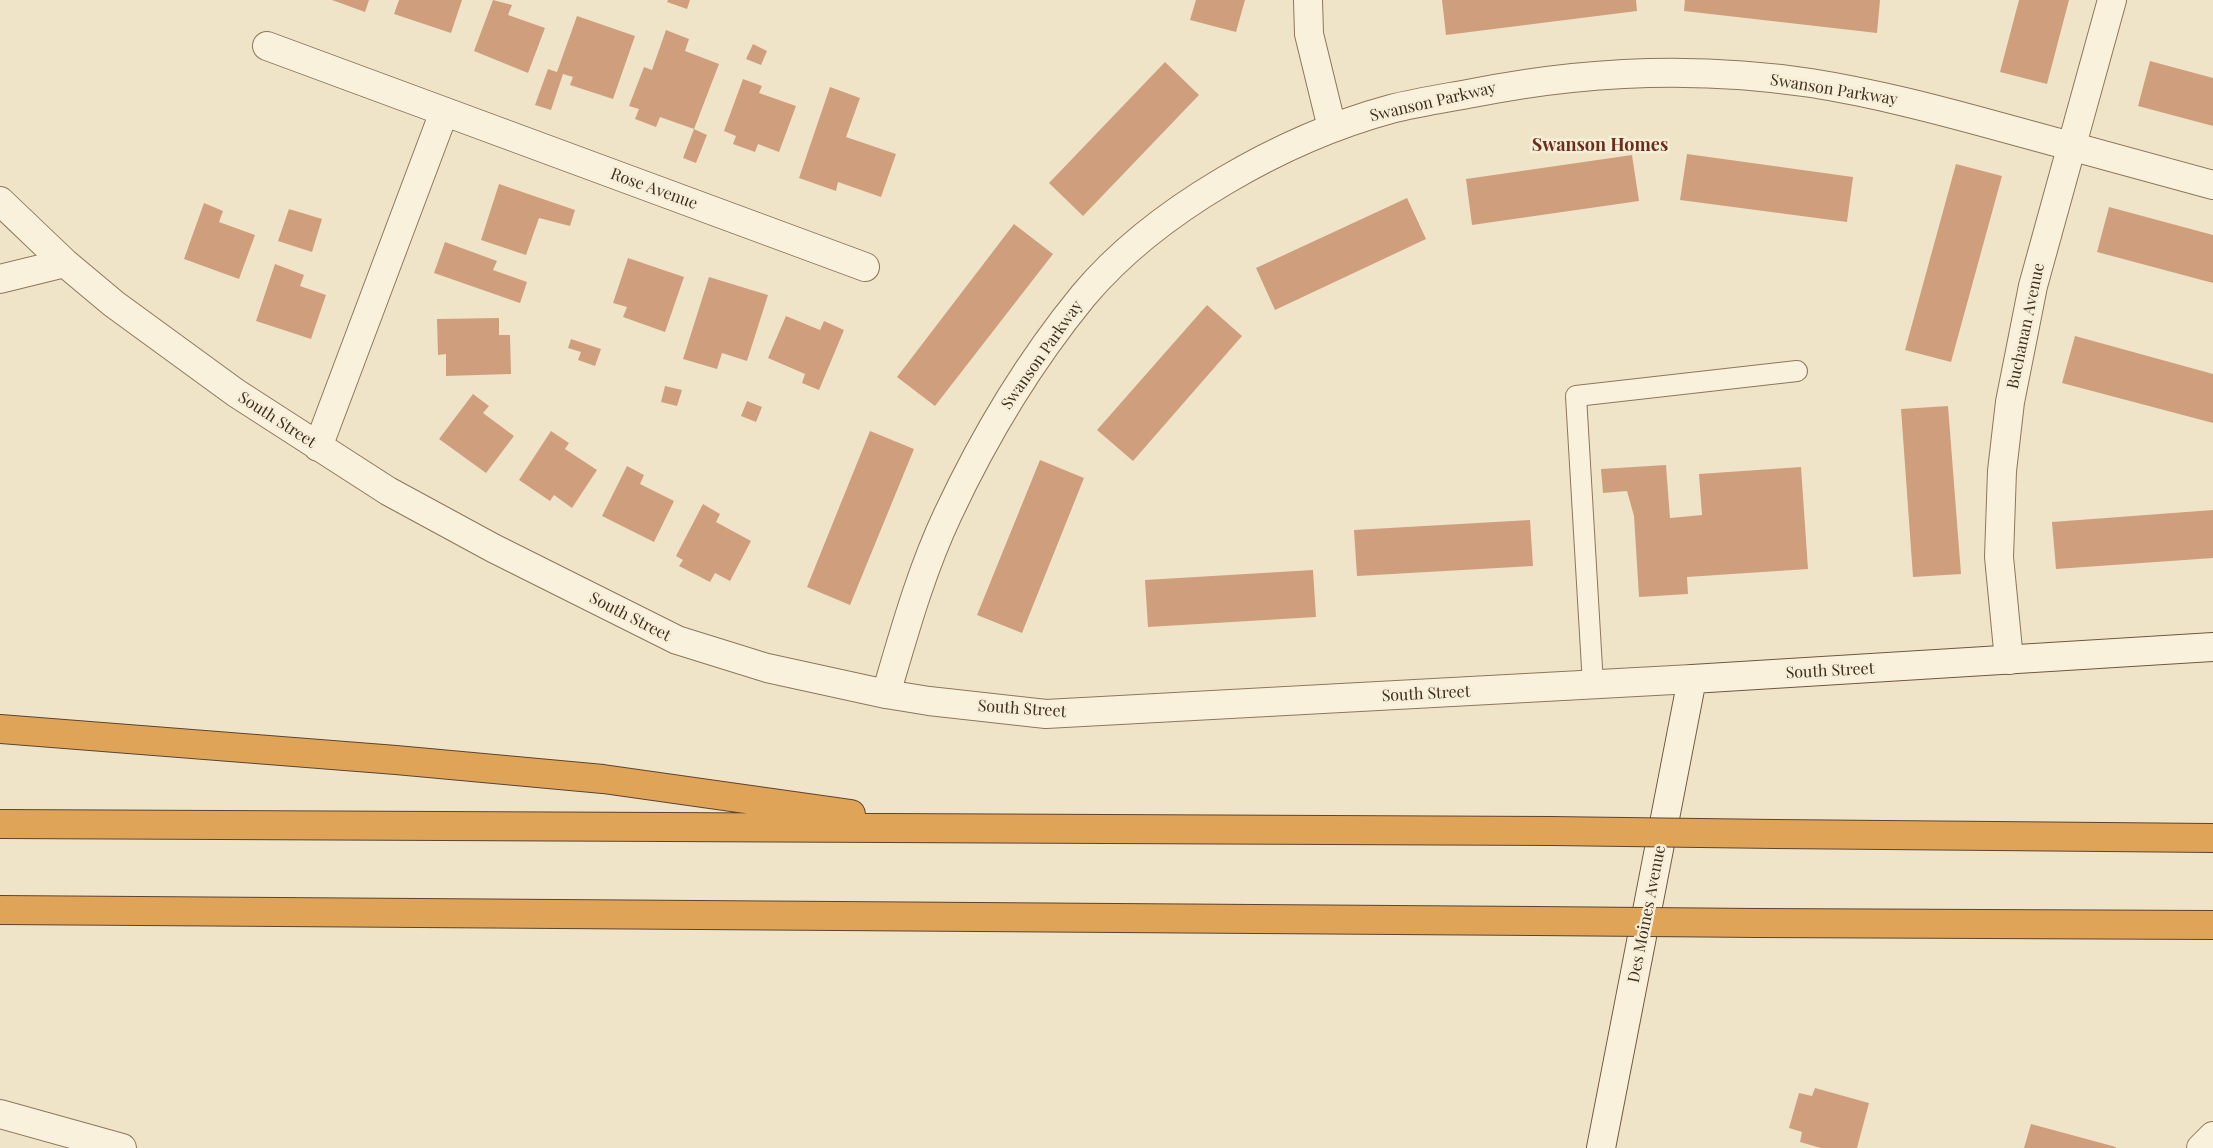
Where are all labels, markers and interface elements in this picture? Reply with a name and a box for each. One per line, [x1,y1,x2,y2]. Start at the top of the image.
street label: Swanson Parkway [1769,70,1899,110]
street label: Swanson Parkway [1368,78,1498,126]
district label: Swanson Homes [1532,134,1668,156]
street label: Rose Avenue [608,164,700,214]
street label: Buchanan Avenue [2003,261,2049,391]
street label: Swanson Parkway [997,297,1087,413]
street label: South Street [235,388,319,452]
street label: South Street [586,588,674,646]
street label: South Street [1785,659,1875,683]
street label: South Street [1381,682,1471,706]
street label: South Street [977,696,1067,722]
street label: Des Moines Avenue [1624,844,1670,984]

